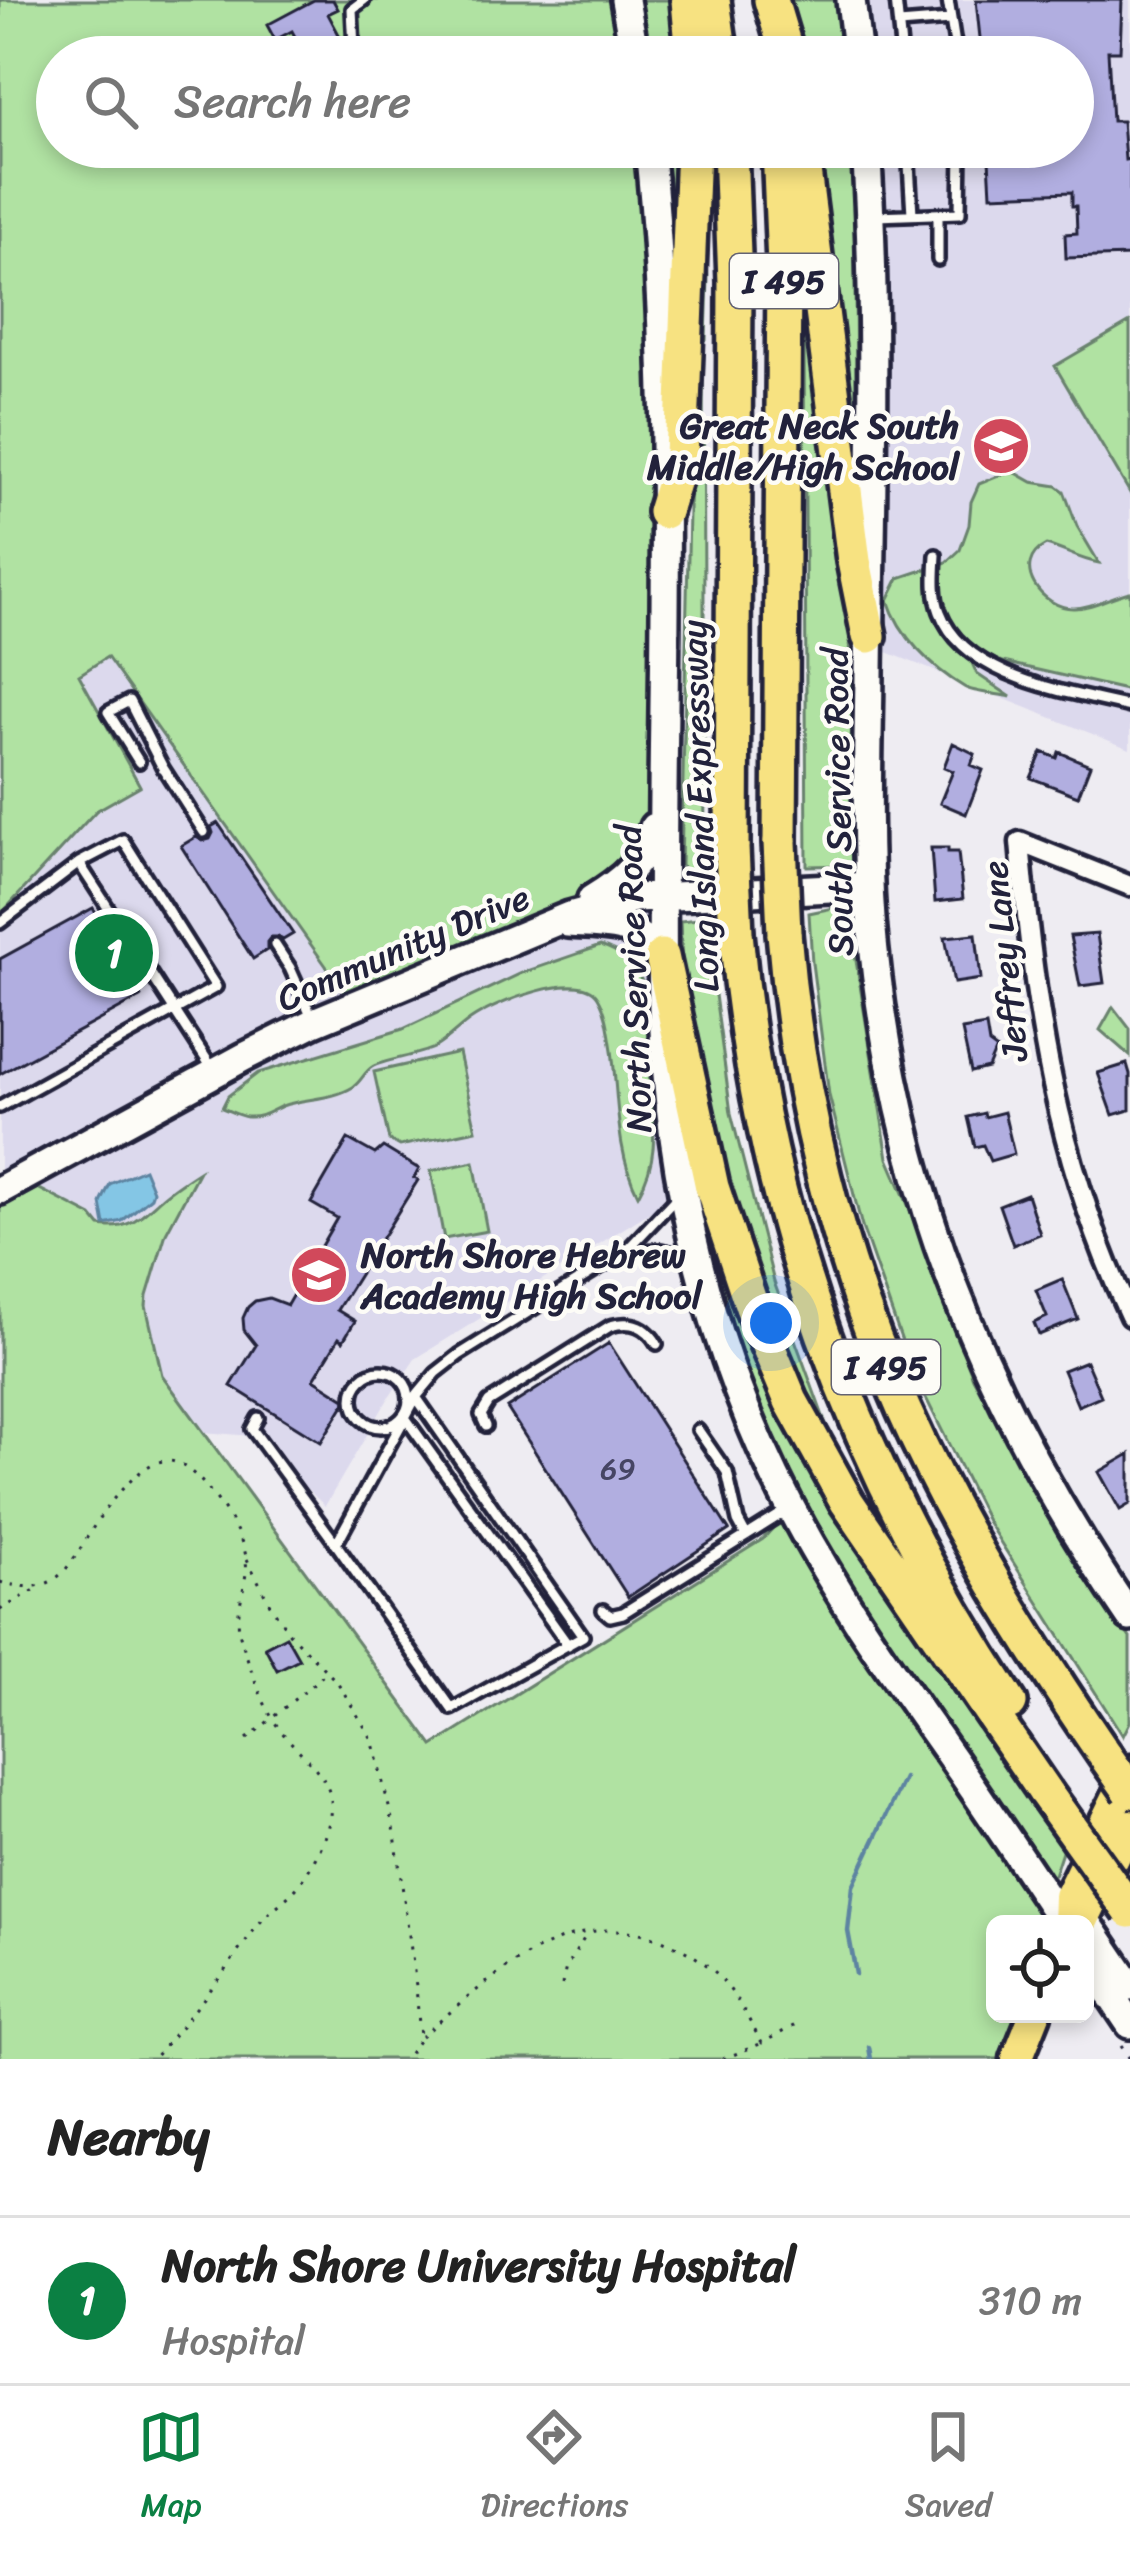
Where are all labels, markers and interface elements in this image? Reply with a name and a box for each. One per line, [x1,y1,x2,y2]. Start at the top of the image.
search box [36,36,1094,168]
text: Search here [174,62,411,142]
icon: search [78,69,144,135]
road number: I 495 [730,254,838,308]
place label: Great Neck South Middle/High School [646,394,961,499]
school or university icon: Great Neck South Middle/High School [970,415,1032,477]
street label: Long Island Expressway [662,618,738,993]
street label: South Service Road [803,645,873,957]
street label: North Service Road [597,821,671,1134]
street label: Jeffrey Lane [963,857,1048,1066]
street label: Community Drive [267,866,540,1030]
pin: 1 [75,908,153,998]
place label: North Shore Hebrew Academy High School [359,1223,704,1328]
school or university icon: North Shore Hebrew Academy High School [288,1244,350,1306]
your location [741,1293,801,1353]
road number: I 495 [832,1340,940,1394]
house number: 69 [600,1442,636,1496]
map controls [986,1915,1094,2023]
button: locate [986,1915,1094,2023]
text: Nearby [48,2092,209,2182]
text: North Shore University Hospital [162,2226,796,2306]
text: 1 [79,2266,95,2335]
text: 310 m [979,2266,1082,2335]
text: Hospital [162,2306,305,2375]
tab: Map [138,2404,204,2534]
tab: Directions [481,2404,628,2534]
tab: Saved [905,2404,992,2534]

